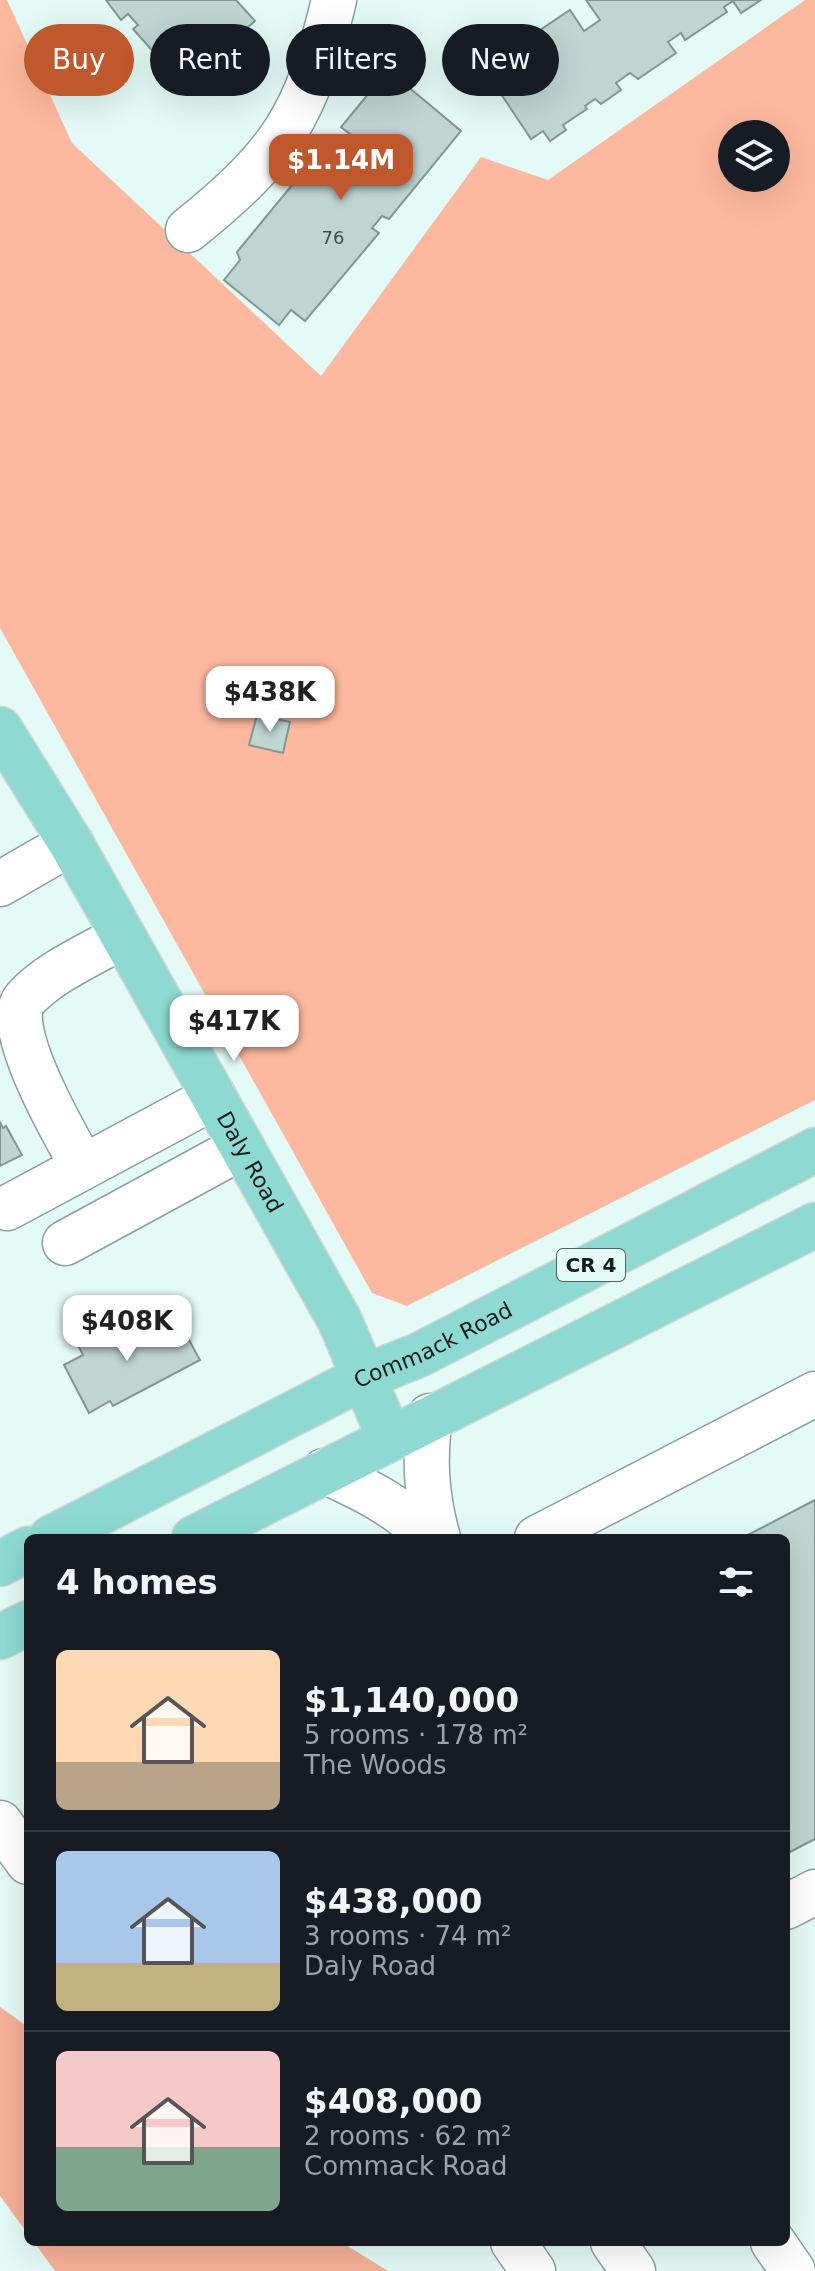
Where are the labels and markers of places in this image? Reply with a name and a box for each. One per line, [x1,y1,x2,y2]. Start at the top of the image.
pin: $1.14M [276,134,406,202]
pin: $438K [214,666,326,734]
pin: $417K [178,995,290,1063]
pin: $408K [71,1295,183,1363]

